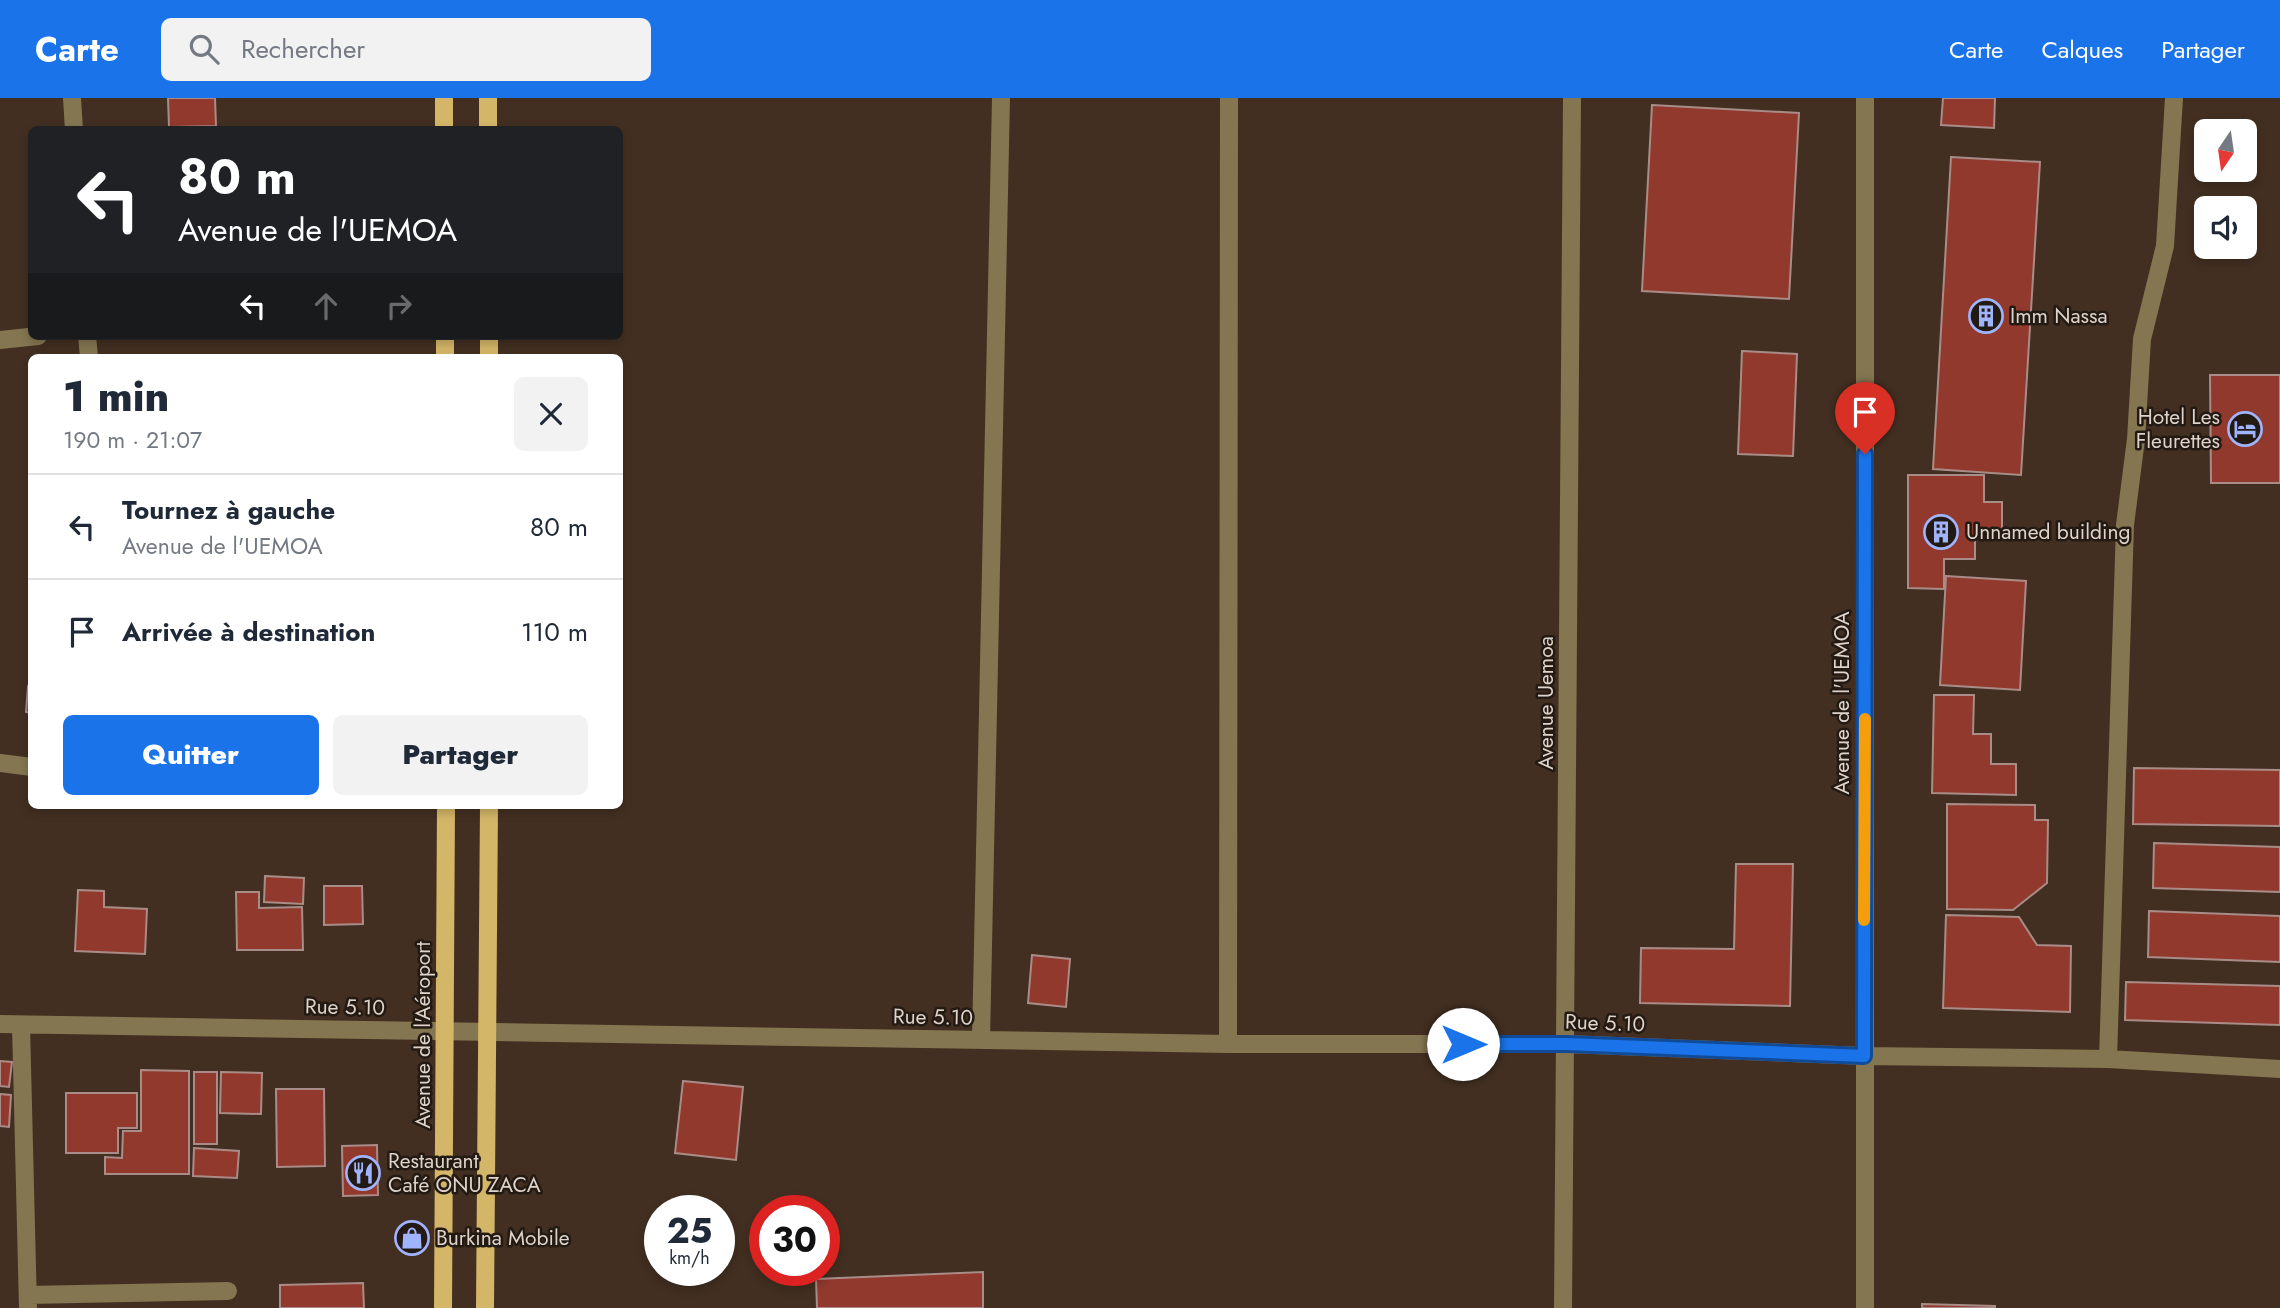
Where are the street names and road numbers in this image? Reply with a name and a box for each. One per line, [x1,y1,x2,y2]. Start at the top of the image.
street label: Avenue de l'UEMOA [1827,611,1857,795]
street label: Avenue Uemoa [1531,636,1561,770]
street label: Avenue de l'Aéroport [408,941,438,1129]
street label: Rue 5.10 [305,991,385,1023]
street label: Rue 5.10 [893,1001,973,1033]
street label: Rue 5.10 [1564,1007,1646,1039]

